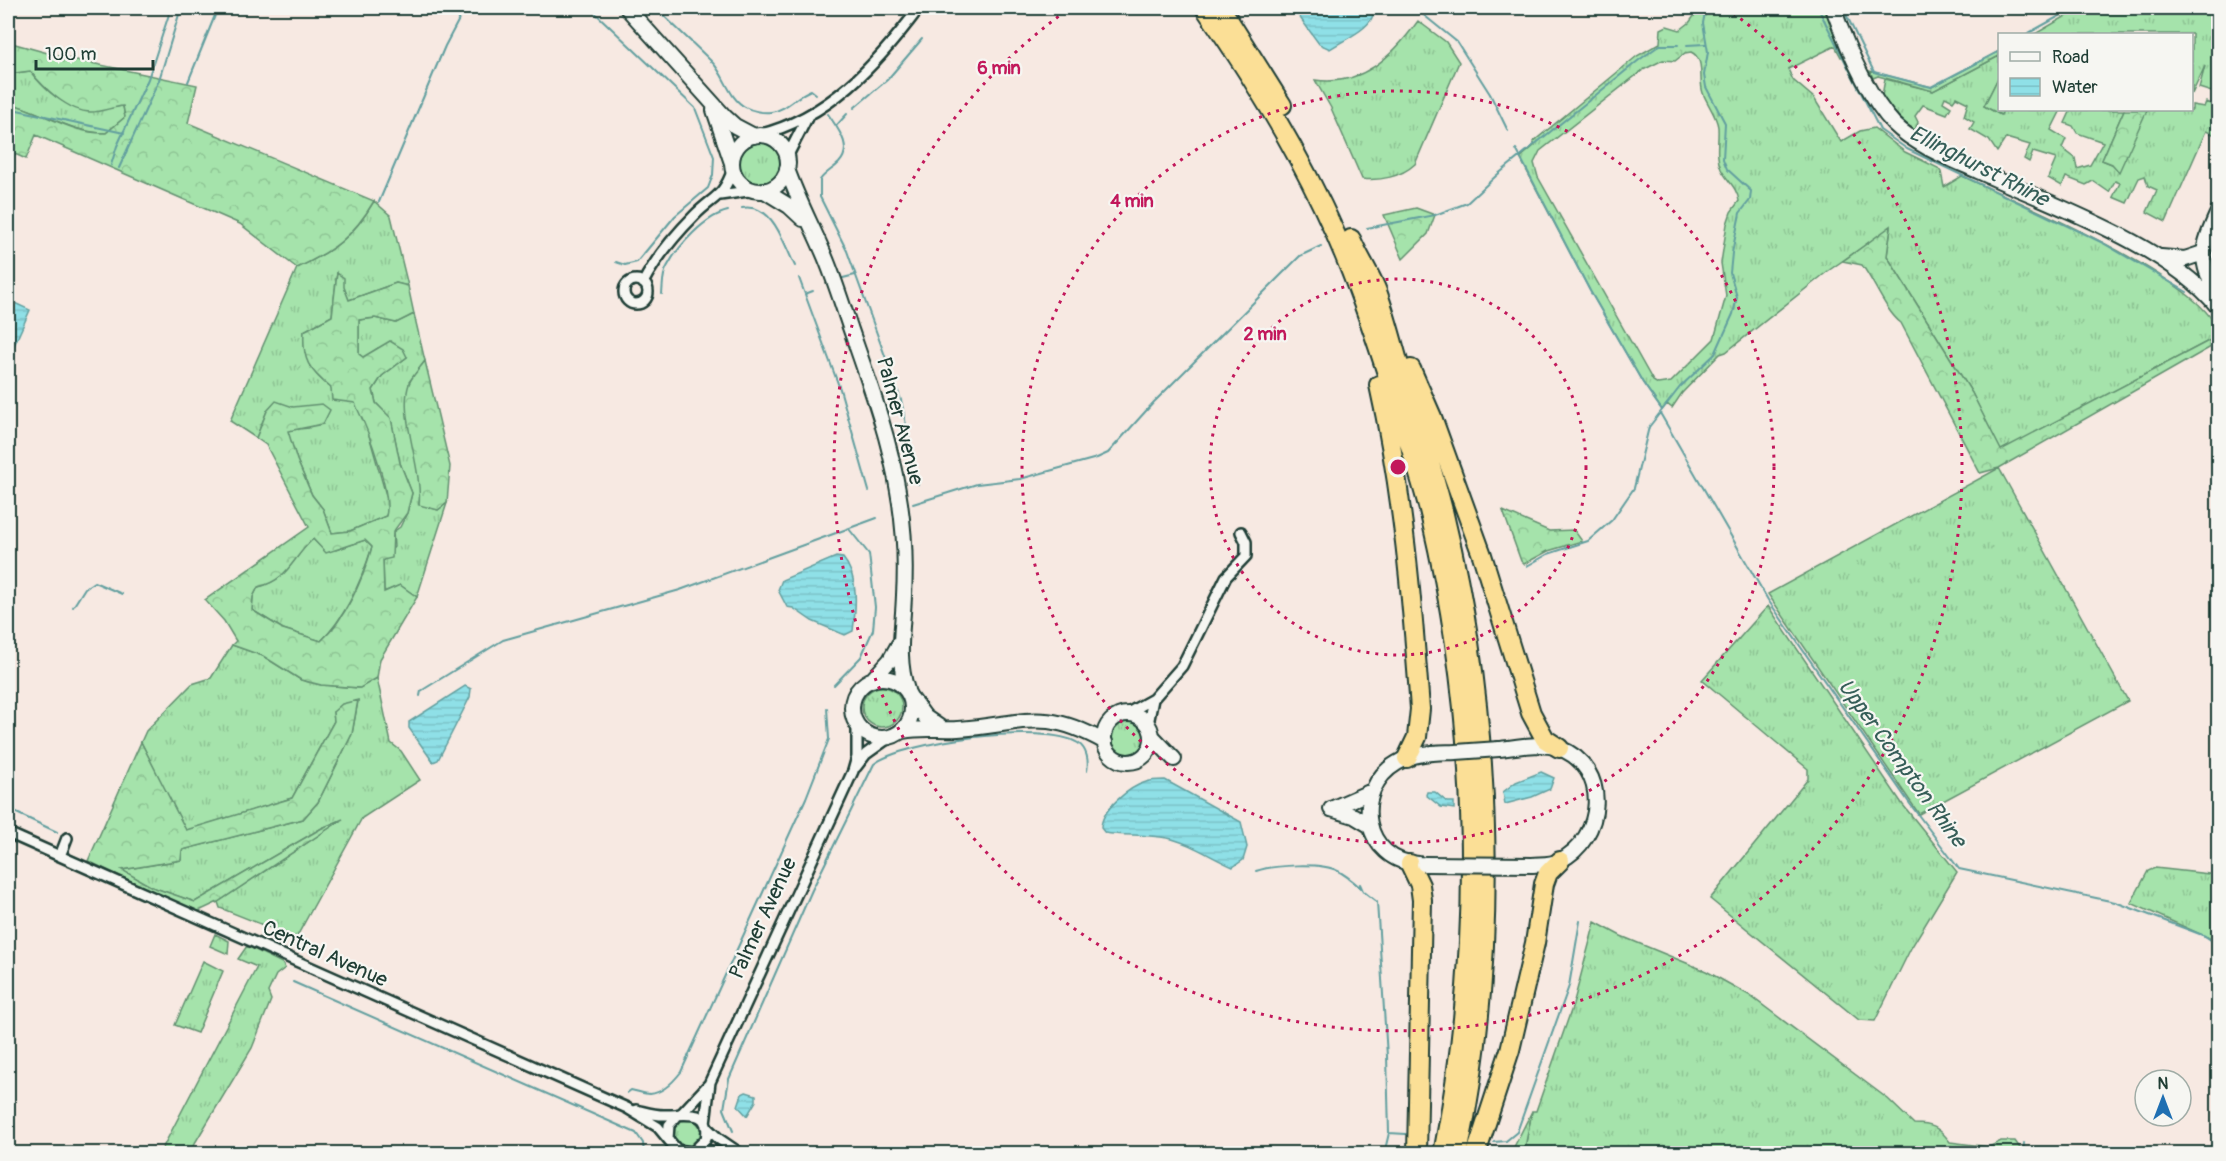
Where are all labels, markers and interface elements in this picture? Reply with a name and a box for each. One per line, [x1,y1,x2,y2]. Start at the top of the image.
scale bar [36,33,153,71]
legend [1998,33,2193,111]
text: 100 m [45,43,97,66]
text: Road [2052,46,2089,69]
text: 6 min [977,57,1021,80]
text: Water [2052,76,2098,99]
water label: Ellinghurst Rhine [1905,119,2055,214]
text: 4 min [1110,190,1154,213]
text: 2 min [1243,323,1287,346]
street label: Palmer Avenue [870,354,930,488]
centre of rings [1388,457,1408,477]
water label: Upper Compton Rhine [1831,673,1974,854]
street label: Palmer Avenue [723,852,803,983]
street label: Central Avenue [258,914,392,994]
north arrow [2133,1068,2193,1128]
text: N [2158,1074,2169,1094]

